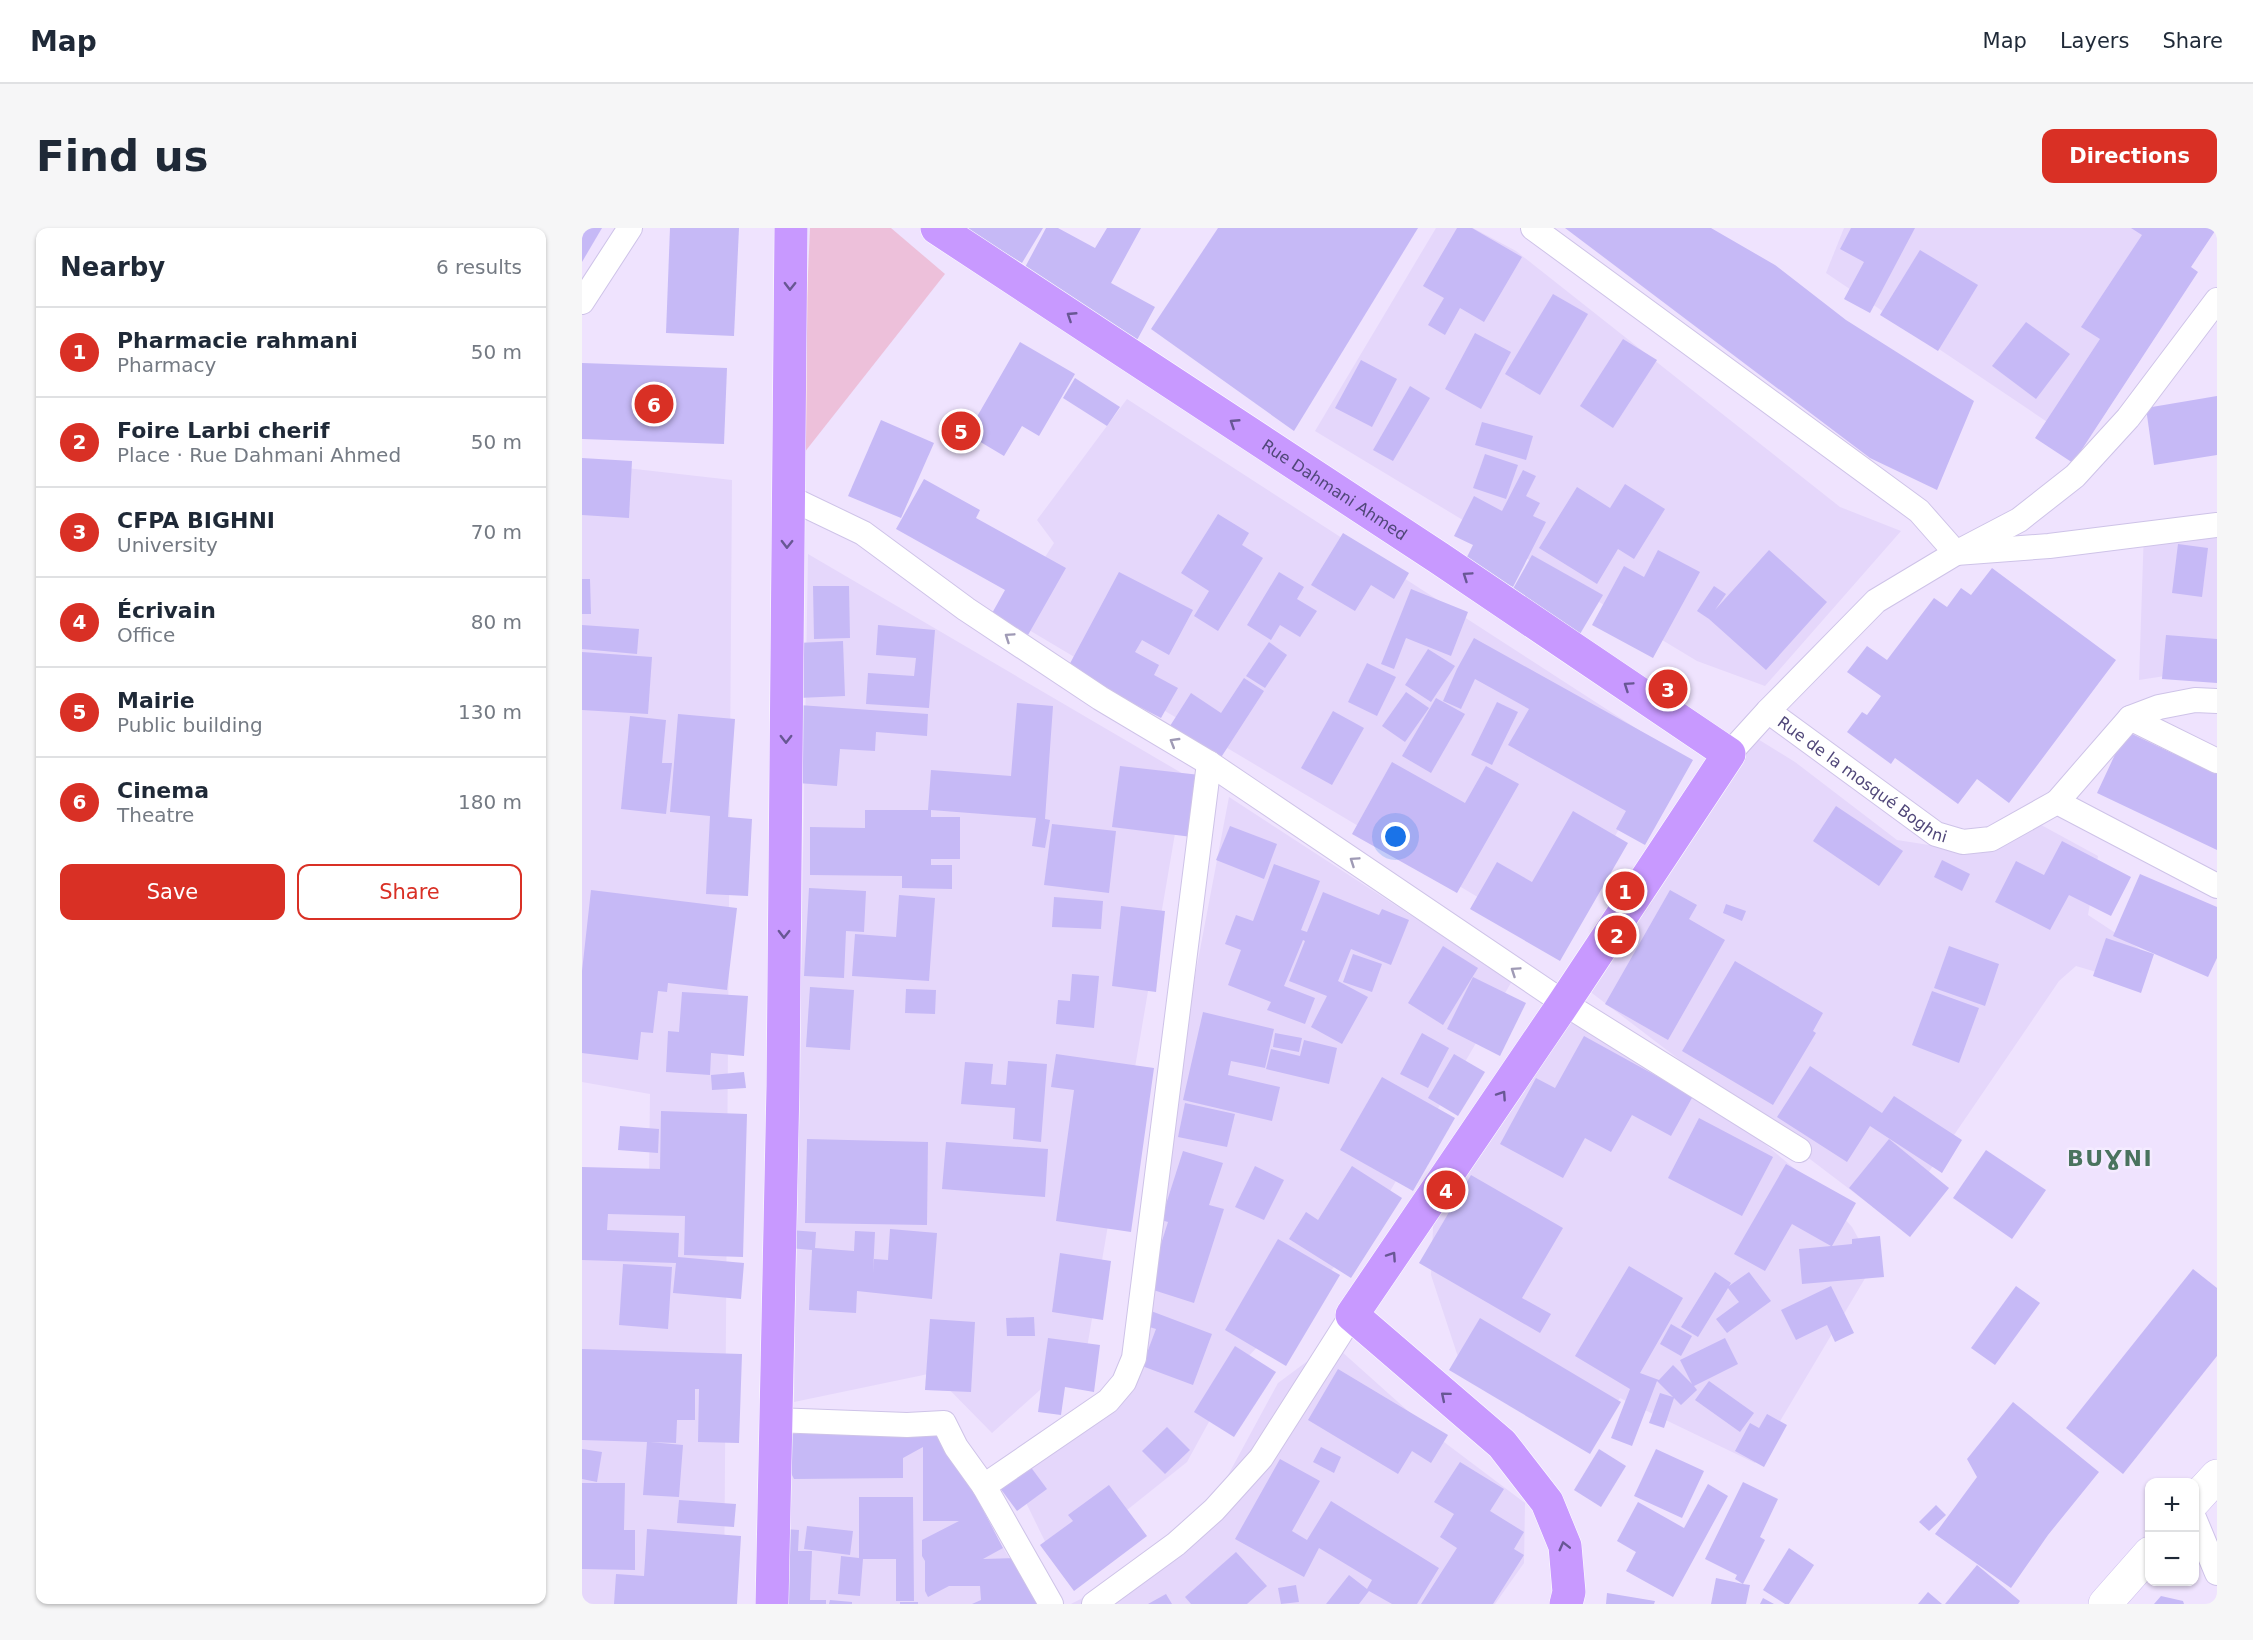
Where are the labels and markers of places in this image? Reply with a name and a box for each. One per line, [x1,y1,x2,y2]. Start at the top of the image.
pin: 6 [634,382,674,426]
pin: 5 [942,408,980,454]
pin: 3 [1648,666,1688,712]
pin: 1 [1606,868,1644,914]
pin: 2 [1598,912,1636,958]
pin: 4 [1426,1168,1466,1212]

